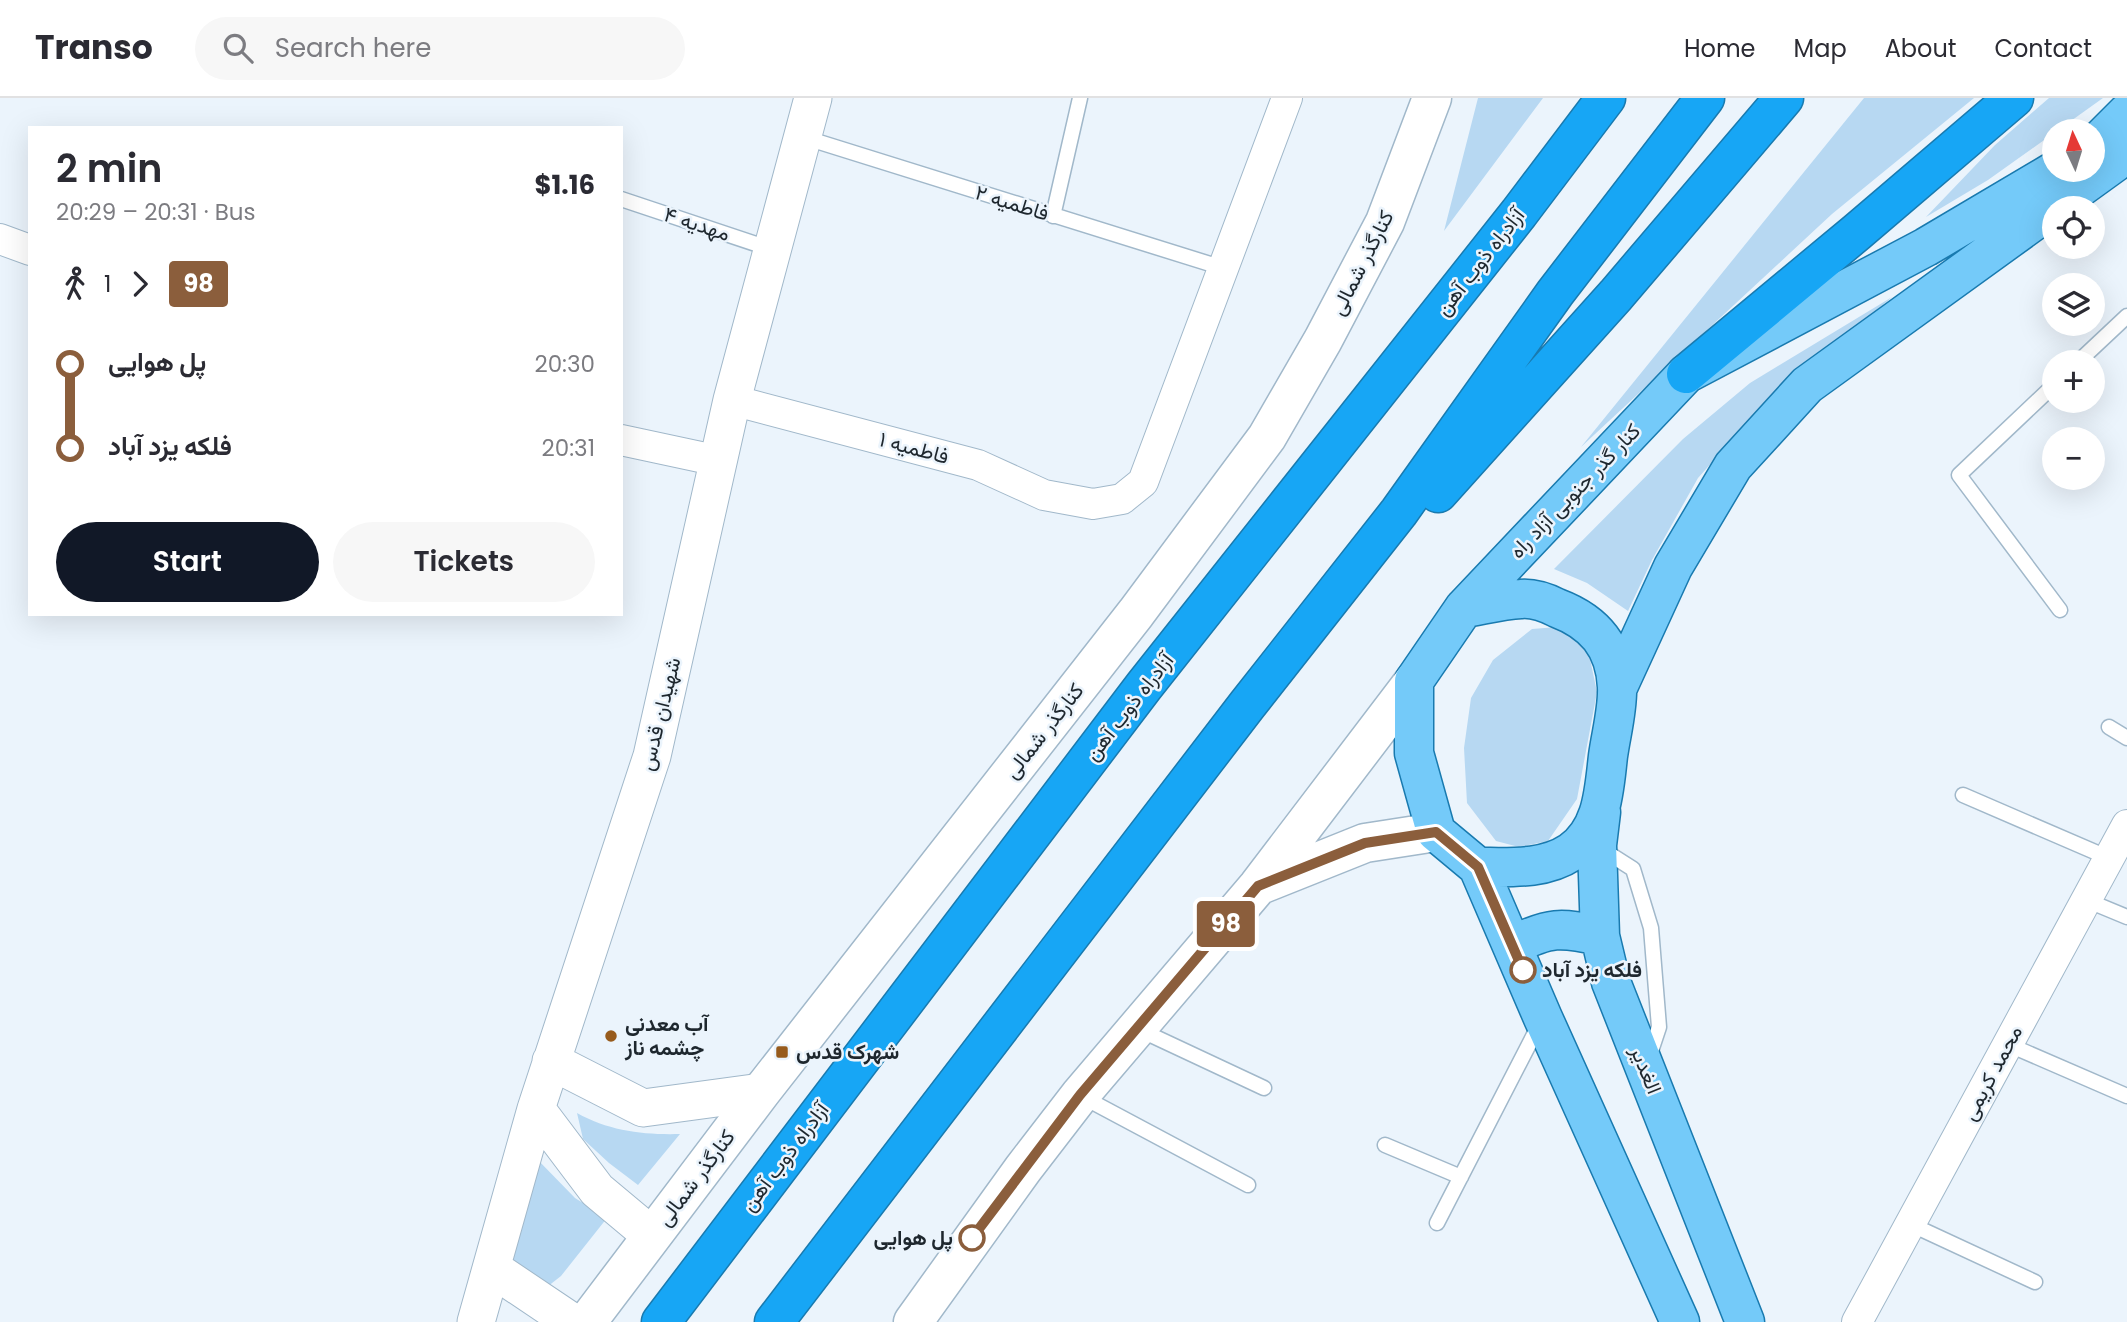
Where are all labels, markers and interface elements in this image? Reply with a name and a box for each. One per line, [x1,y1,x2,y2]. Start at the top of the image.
search box [195,17,685,80]
text: Transo [35,24,153,71]
icon: search [219,29,257,67]
text: Search here [275,30,431,66]
text: Home [1684,32,1756,65]
text: Map [1794,32,1847,65]
text: About [1885,32,1956,65]
text: Contact [1994,32,2092,65]
north arrow [2042,119,2105,182]
map controls [2042,119,2105,490]
text: 2 min [56,142,162,195]
text: $1.16 [534,167,595,203]
street label: فاطمیه ۲ [972,178,1053,227]
text: 20:29 – 20:31 · Bus [56,196,256,228]
button: locate [2042,196,2105,259]
street label: مهدیه ۴ [660,199,734,248]
street label: آزادراه ذوب آهن [1428,200,1532,322]
street label: کنارگذر شمالی [1323,205,1400,320]
icon: walk [56,265,94,303]
icon: forward [121,265,159,303]
text: 98 [183,267,214,300]
text: 1 [104,268,111,300]
button: layers [2042,273,2105,336]
text: پل هوایی [108,344,206,380]
text: 20:30 [534,348,595,380]
button: + [2042,350,2105,413]
street label: کنار گذر جنوبی آزاد راه [1503,417,1647,565]
street label: فاطمیه ۱ [876,424,952,471]
button: − [2042,427,2105,490]
text: فلکه یزد آباد [108,428,232,464]
text: 20:31 [542,432,595,464]
button: Start [56,522,319,602]
button: Tickets [333,522,595,602]
street label: آزادراه ذوب آهن [1077,645,1181,767]
street label: شهیدان قدس [631,654,688,774]
street label: کنارگذر شمالی [997,677,1090,785]
line badge: 98 [1194,901,1258,947]
text: 98 [1211,907,1241,940]
place label: فلکه یزد آباد [1542,955,1642,984]
marker: فلکه یزد آباد [1510,957,1536,983]
place label: آب معدنی چشمه ناز [624,1009,710,1062]
street label: محمد کریمی [1954,1020,2029,1126]
marker: آب معدنی چشمه ناز [603,1028,619,1044]
place label: شهرک قدس [796,1037,899,1066]
street label: الغدیر [1623,1041,1669,1098]
marker: شهرک قدس [774,1044,790,1060]
street label: آزادراه ذوب آهن [734,1095,836,1217]
street label: کنارگذر شمالی [650,1123,742,1232]
place label: پل هوایی [874,1223,953,1252]
marker: پل هوایی [959,1225,985,1251]

